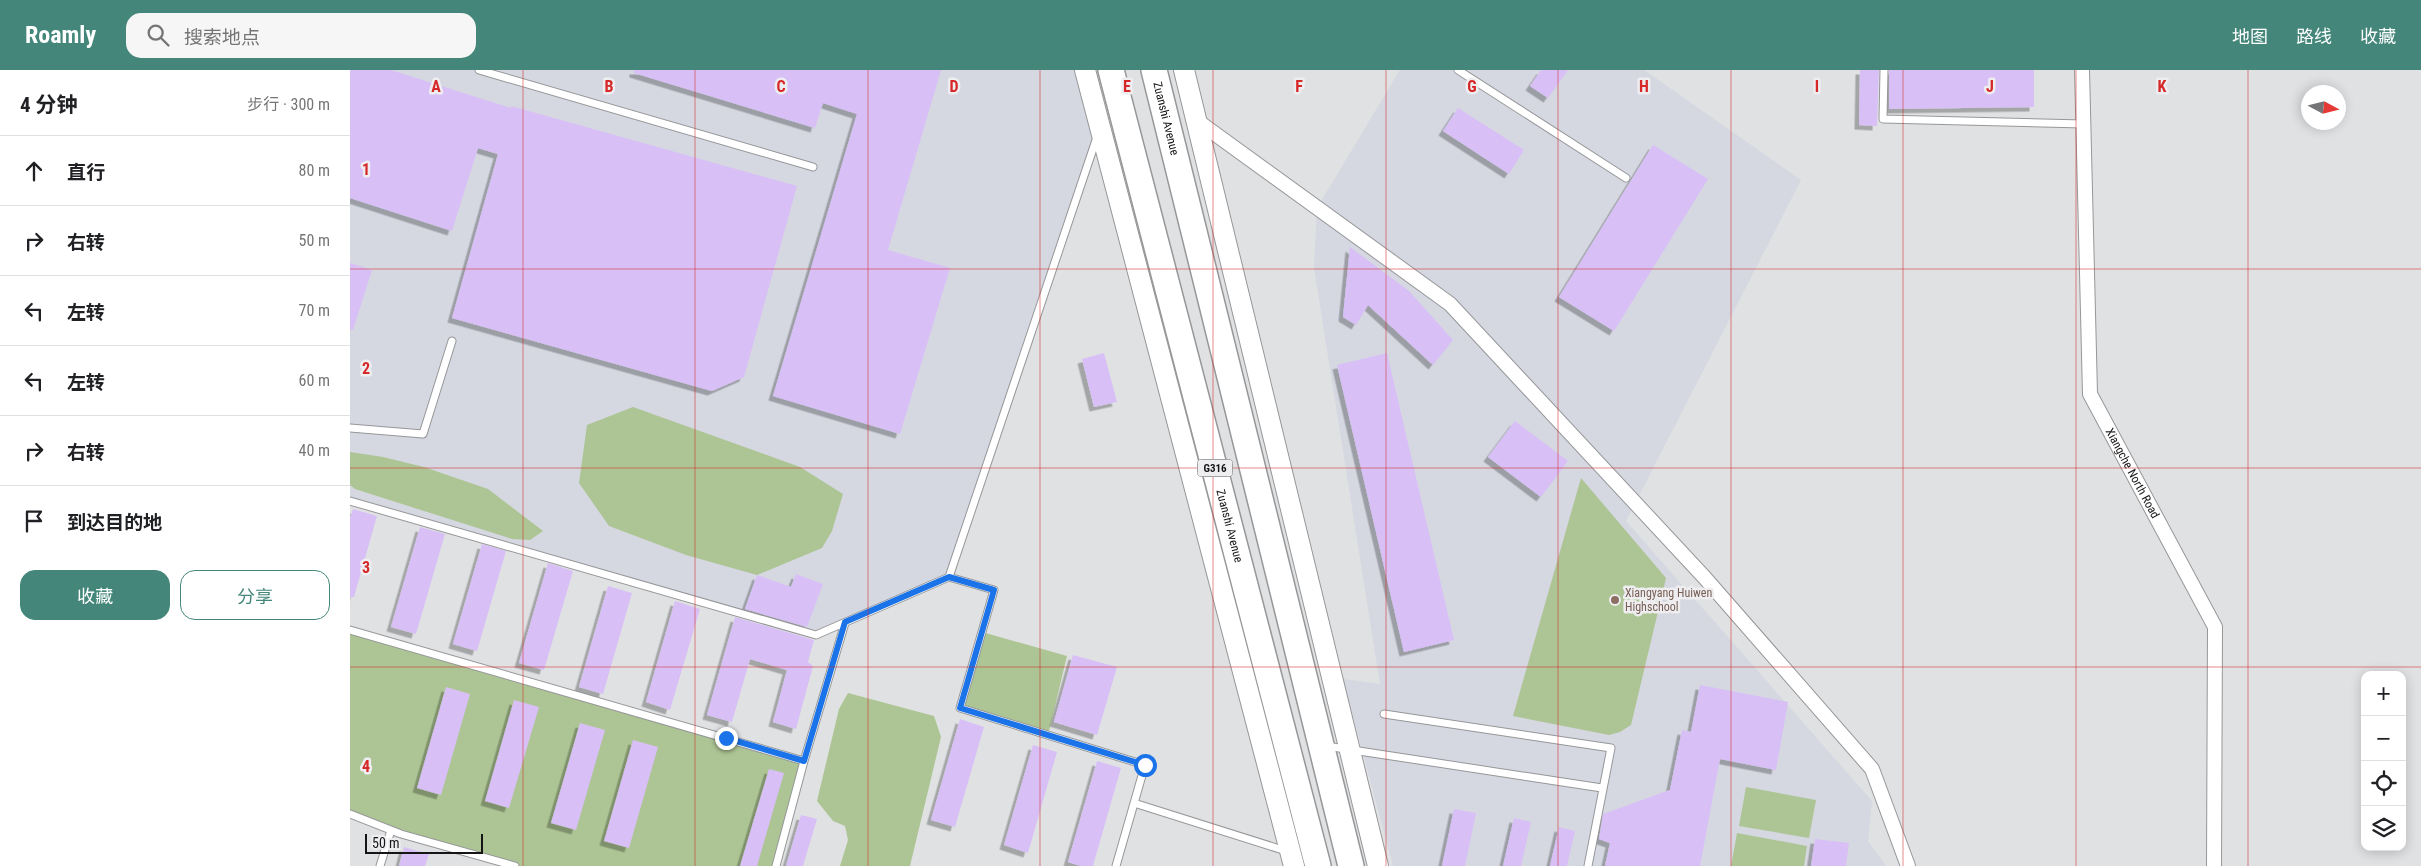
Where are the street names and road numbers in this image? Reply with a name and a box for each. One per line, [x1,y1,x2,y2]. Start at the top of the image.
street label: Zuanshi Avenue [1150,80,1182,157]
street label: Xiangche North Road [2103,426,2162,521]
road number: G316 [1198,459,1232,476]
street label: Zuanshi Avenue [1213,488,1246,564]

